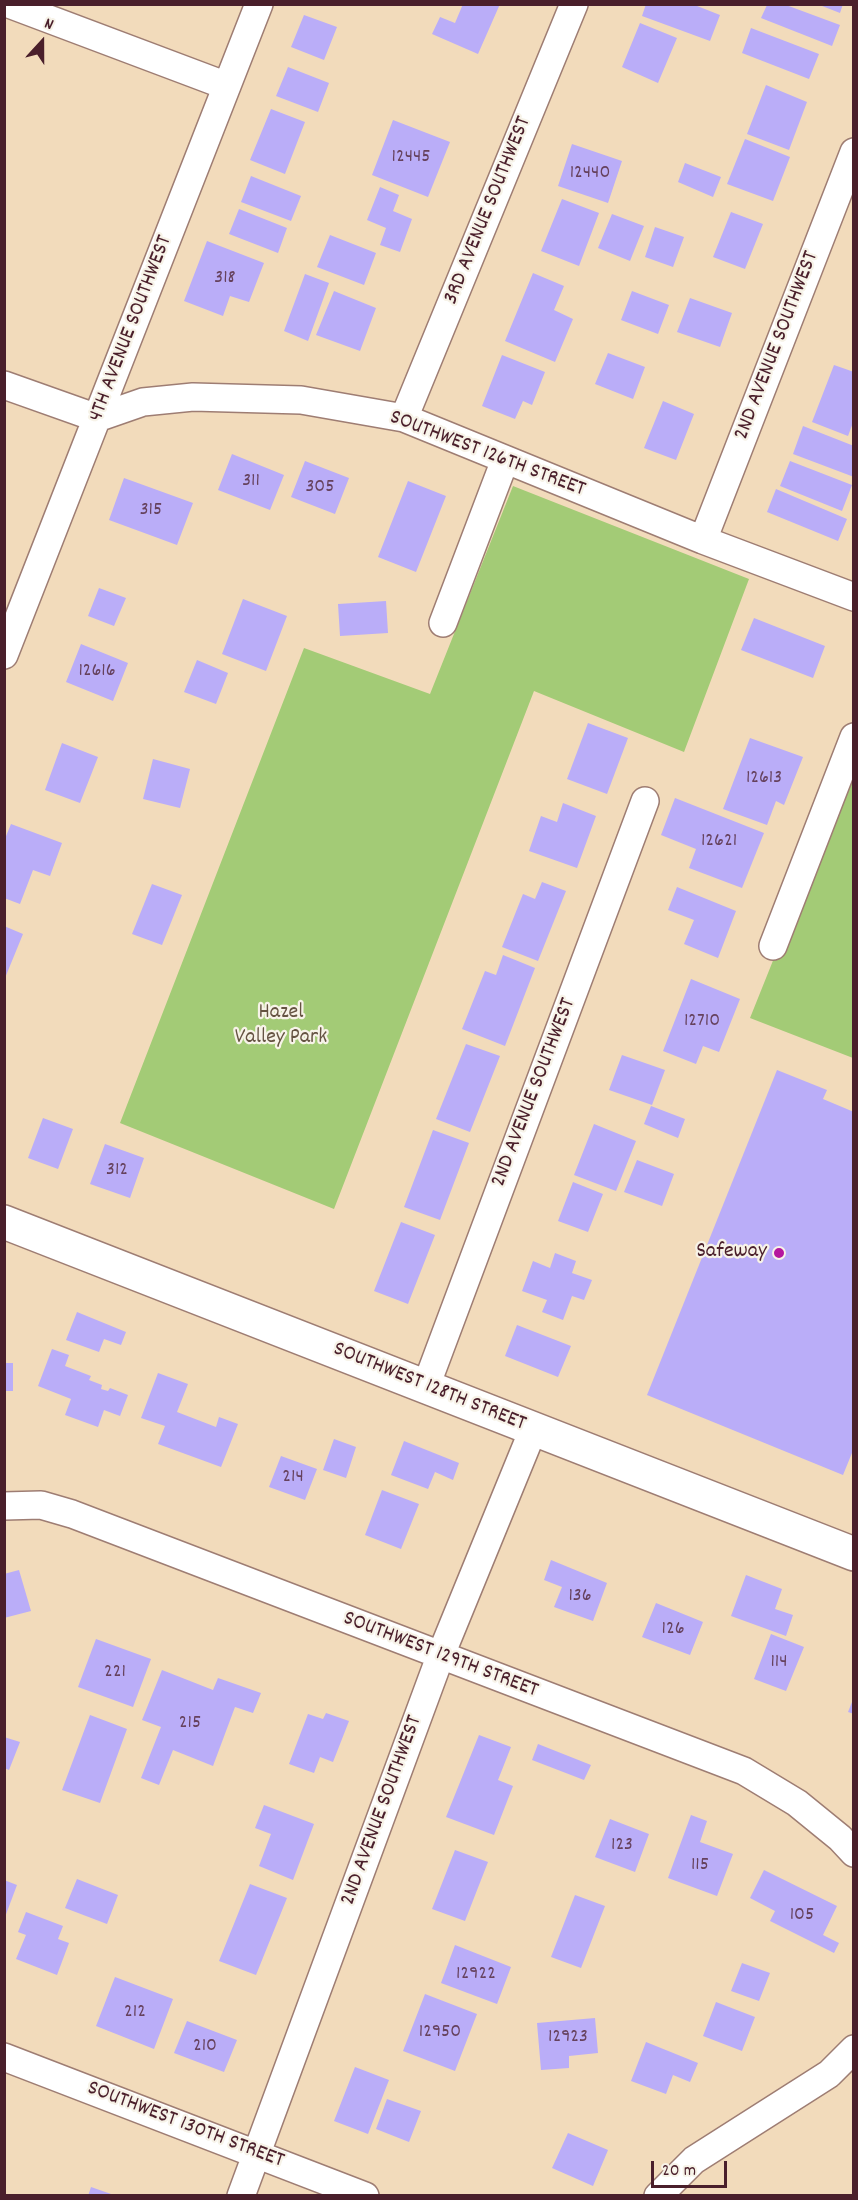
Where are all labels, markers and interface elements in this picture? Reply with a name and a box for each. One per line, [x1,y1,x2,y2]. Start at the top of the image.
north arrow [12,12,72,72]
text: N [41,13,56,37]
street label: 3RD AVENUE SOUTHWEST [439,113,539,309]
house number: 12445 [392,146,430,170]
house number: 12440 [570,162,610,186]
street label: 4TH AVENUE SOUTHWEST [84,232,180,426]
street label: 2ND AVENUE SOUTHWEST [730,248,826,444]
house number: 318 [214,267,236,291]
street label: SOUTHWEST 126TH STREET [385,406,589,504]
house number: 311 [242,470,260,494]
house number: 305 [305,476,335,500]
house number: 315 [140,499,162,523]
house number: 12616 [78,660,116,684]
house number: 12613 [746,767,782,791]
house number: 12621 [701,830,737,854]
street label: 2ND AVENUE SOUTHWEST [487,995,583,1191]
park label: Hazel Valley Park [235,1001,327,1052]
house number: 12710 [684,1010,720,1034]
house number: 312 [106,1159,128,1183]
place label: Safeway [696,1240,767,1266]
marker: Safeway [772,1246,786,1260]
street label: SOUTHWEST 128TH STREET [329,1337,529,1439]
house number: 214 [282,1466,304,1490]
house number: 136 [568,1585,592,1609]
street label: SOUTHWEST 129TH STREET [339,1607,541,1705]
house number: 126 [662,1618,684,1642]
house number: 114 [770,1651,788,1675]
house number: 221 [104,1661,126,1685]
house number: 215 [179,1712,201,1736]
street label: 2ND AVENUE SOUTHWEST [336,1712,430,1910]
house number: 123 [611,1834,633,1858]
house number: 115 [691,1854,709,1878]
house number: 105 [790,1904,814,1928]
house number: 12922 [456,1963,496,1987]
house number: 212 [124,2001,146,2025]
house number: 12950 [419,2021,461,2045]
house number: 12923 [548,2026,588,2050]
house number: 210 [193,2035,217,2059]
street label: SOUTHWEST 130TH STREET [83,2076,287,2176]
scale bar [654,2149,730,2187]
text: 20 m [662,2159,696,2184]

